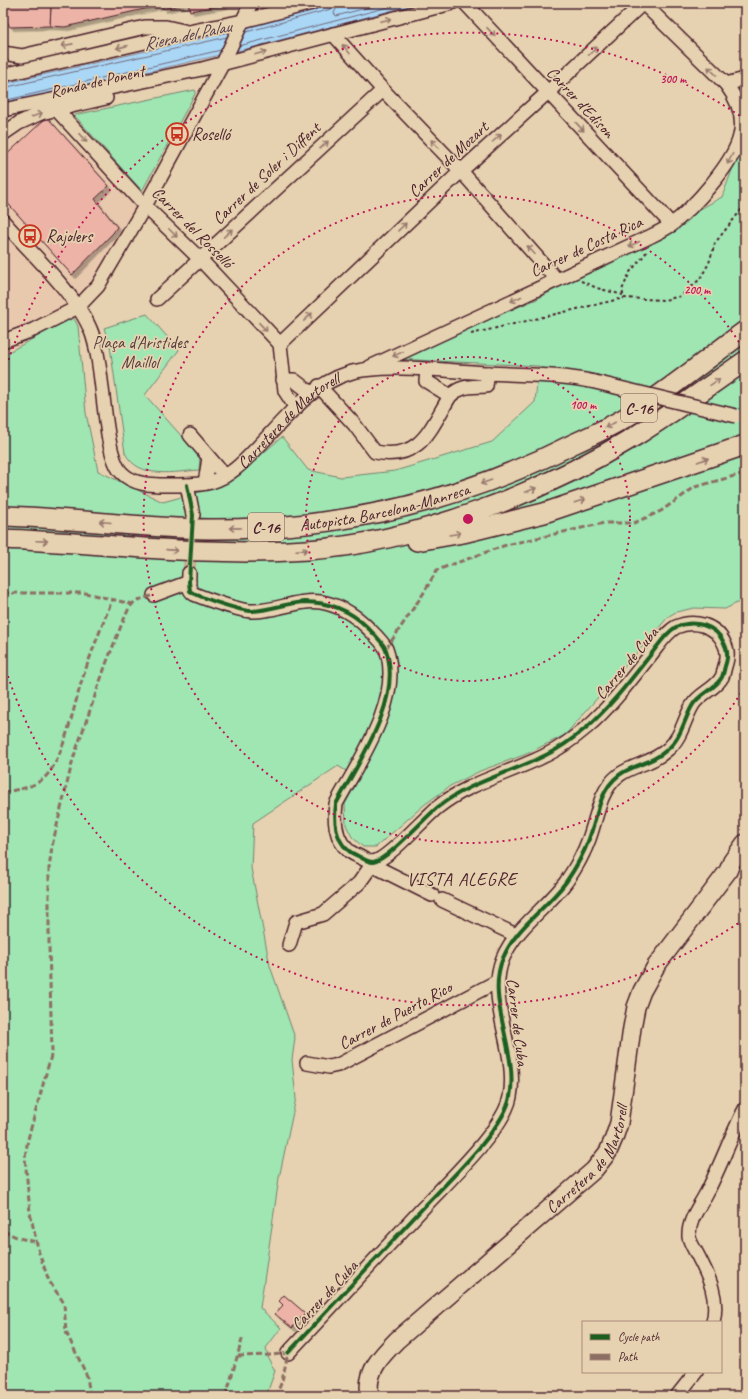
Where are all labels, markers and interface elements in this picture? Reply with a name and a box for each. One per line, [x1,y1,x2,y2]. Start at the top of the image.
water label: Riera del Palau [141,14,236,55]
one-way arrow [379,16,392,23]
one-way arrow [487,26,496,37]
one-way arrow [61,41,74,49]
one-way arrow [342,43,351,54]
one-way arrow [116,44,129,52]
one-way arrow [588,46,598,56]
one-way arrow [254,49,267,56]
street label: Ronda de Ponent [48,60,149,103]
street label: Carrer d'Edison [542,62,620,144]
one-way arrow [707,66,717,76]
text: 300 m [660,71,687,87]
one-way arrow [30,110,42,118]
street label: Carrer de Mozart [404,115,495,202]
street label: Carrer de Soler i Diffent [208,116,327,229]
bus stop icon: Roselló [164,121,190,147]
one-way arrow [575,122,585,132]
place label: Roselló [192,124,233,145]
one-way arrow [78,133,87,143]
one-way arrow [491,134,502,143]
one-way arrow [430,139,439,149]
one-way arrow [319,140,329,149]
one-way arrow [725,153,733,165]
street label: Carrer del Rosselló [148,182,240,275]
street label: Carrer de Costa Rica [527,211,647,282]
one-way arrow [397,222,407,232]
bus stop icon: Rajolers [17,223,43,249]
place label: Rajolers [46,226,94,247]
one-way arrow [168,228,178,238]
one-way arrow [223,228,233,238]
one-way arrow [628,241,640,248]
one-way arrow [527,245,536,256]
text: 200 m [684,282,711,298]
one-way arrow [510,296,522,303]
one-way arrow [303,312,313,322]
one-way arrow [258,322,268,332]
park label: Plaça d'Aristides Maillol [93,332,189,373]
one-way arrow [393,351,405,358]
street label: Carretera de Martorell [233,367,345,473]
one-way arrow [709,378,720,386]
road number: C-16 [621,394,657,422]
text: 100 m [570,397,597,413]
one-way arrow [604,422,616,429]
one-way arrow [697,455,709,463]
street label: Autopista Barcelona-Manresa [299,478,474,536]
one-way arrow [480,479,492,487]
one-way arrow [524,486,536,493]
one-way arrow [574,497,587,504]
centre of rings [461,512,475,526]
road number: C-16 [248,513,284,541]
one-way arrow [99,518,112,525]
one-way arrow [229,524,242,532]
one-way arrow [448,530,461,538]
one-way arrow [35,537,48,545]
one-way arrow [165,547,178,554]
one-way arrow [295,547,308,554]
street label: Carrer de Cuba [590,622,664,704]
district label: VISTA ALEGRE [407,868,519,890]
street label: Carrer de Puerto Rico [335,976,457,1054]
street label: Carrer de Cuba [502,977,533,1068]
street label: Carretera de Martorell [541,1101,633,1218]
street label: Carrer de Cuba [287,1255,363,1335]
legend [582,1321,722,1373]
text: Cycle path [618,1329,660,1345]
text: Path [618,1349,638,1365]

